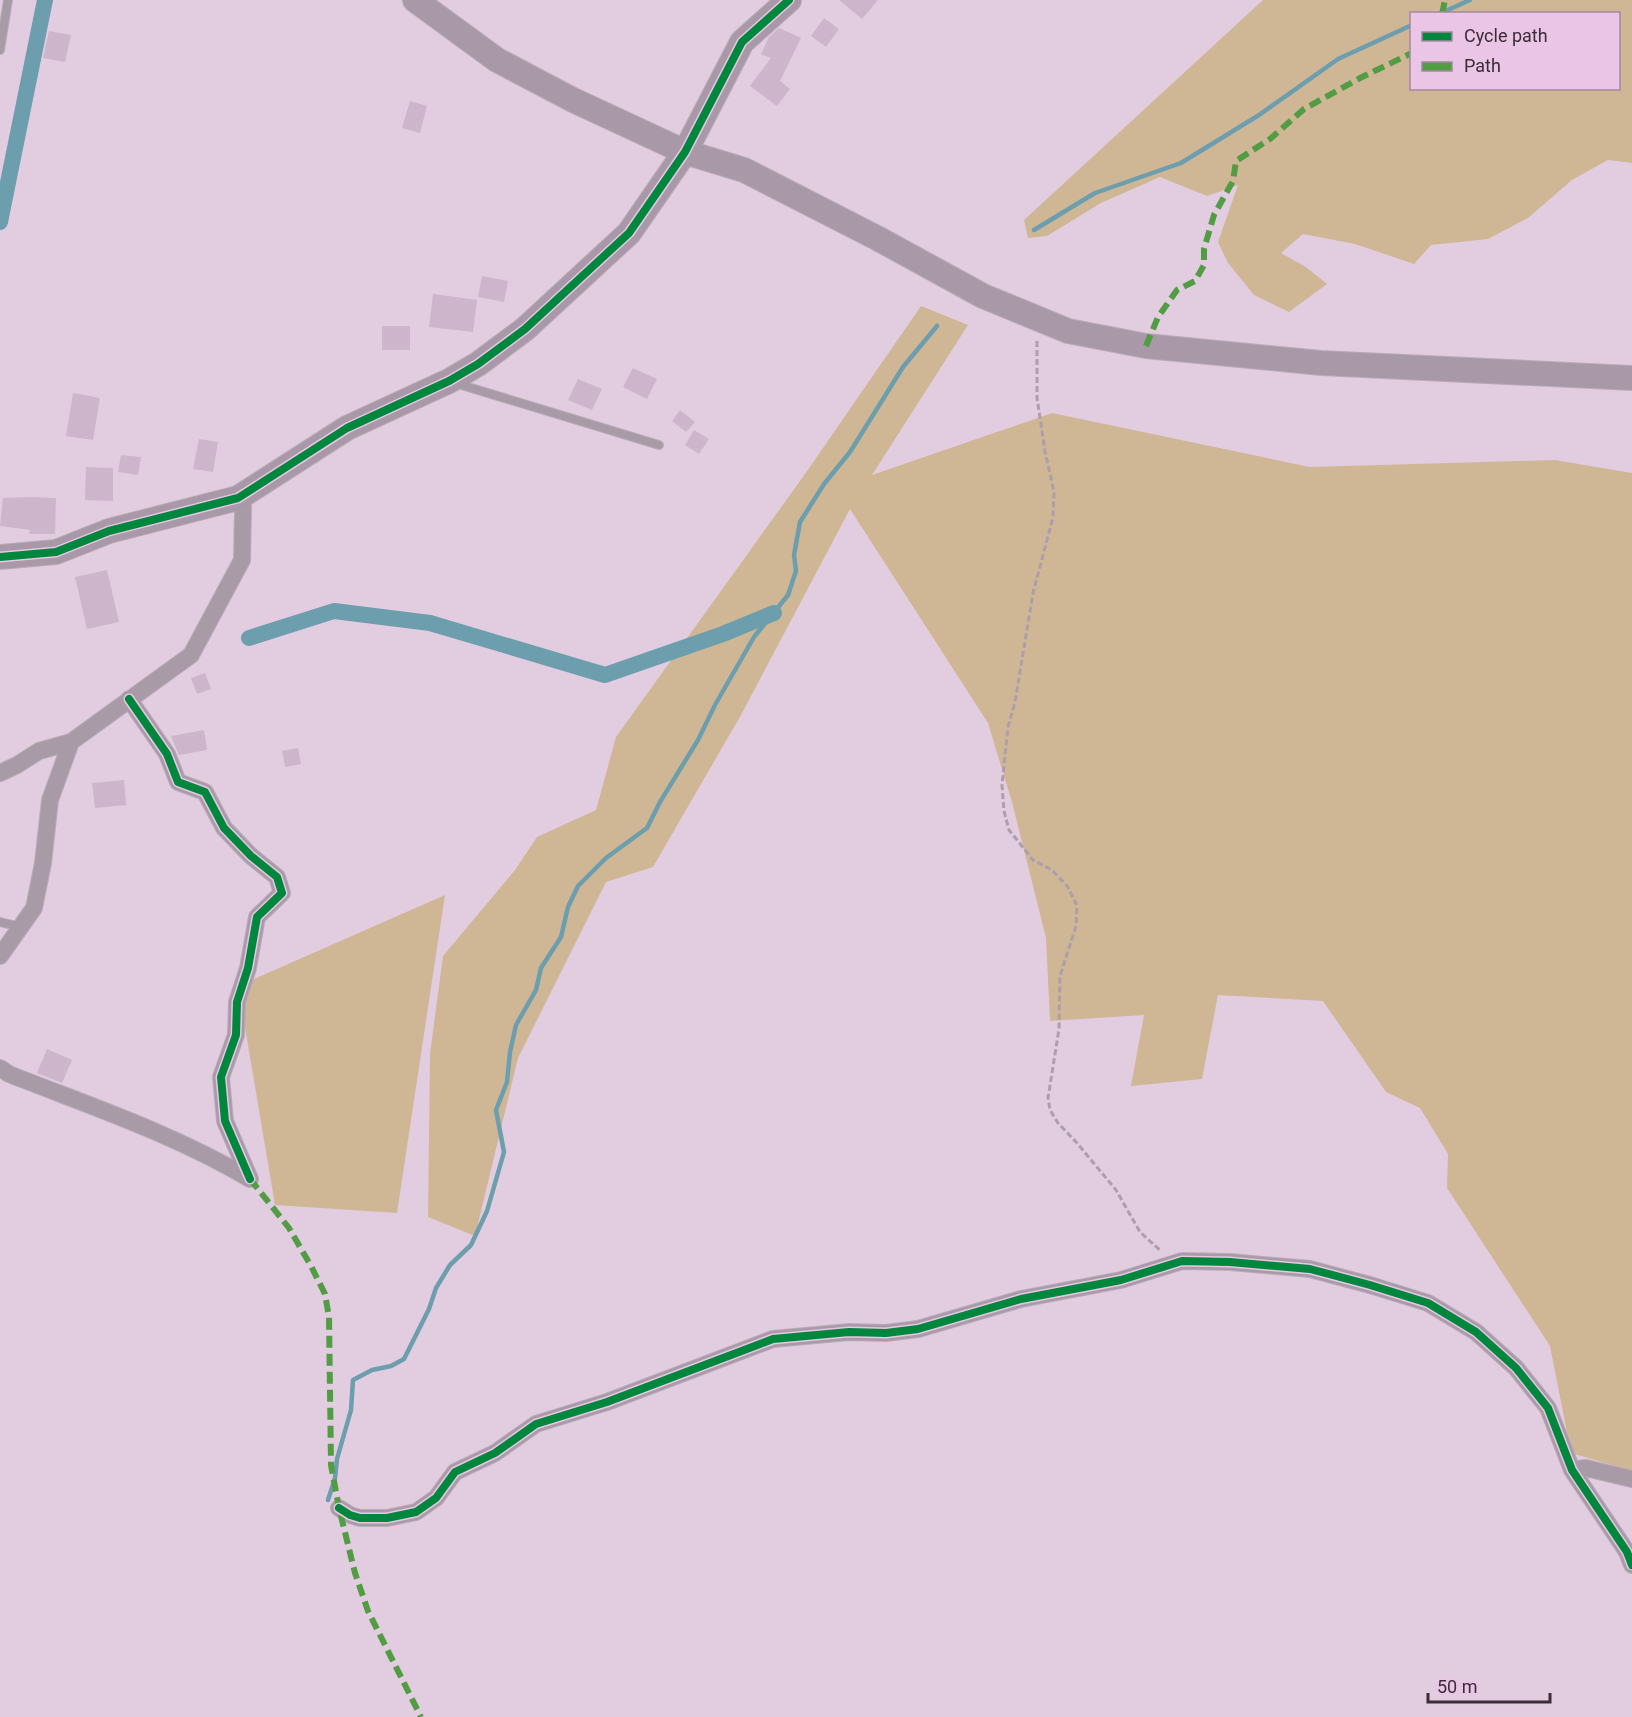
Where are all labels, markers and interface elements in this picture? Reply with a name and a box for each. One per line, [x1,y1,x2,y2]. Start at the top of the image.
legend [1410,12,1620,90]
text: Cycle path [1464,25,1548,46]
text: Path [1464,55,1501,76]
scale bar [1428,1666,1550,1704]
text: 50 m [1437,1676,1477,1697]

